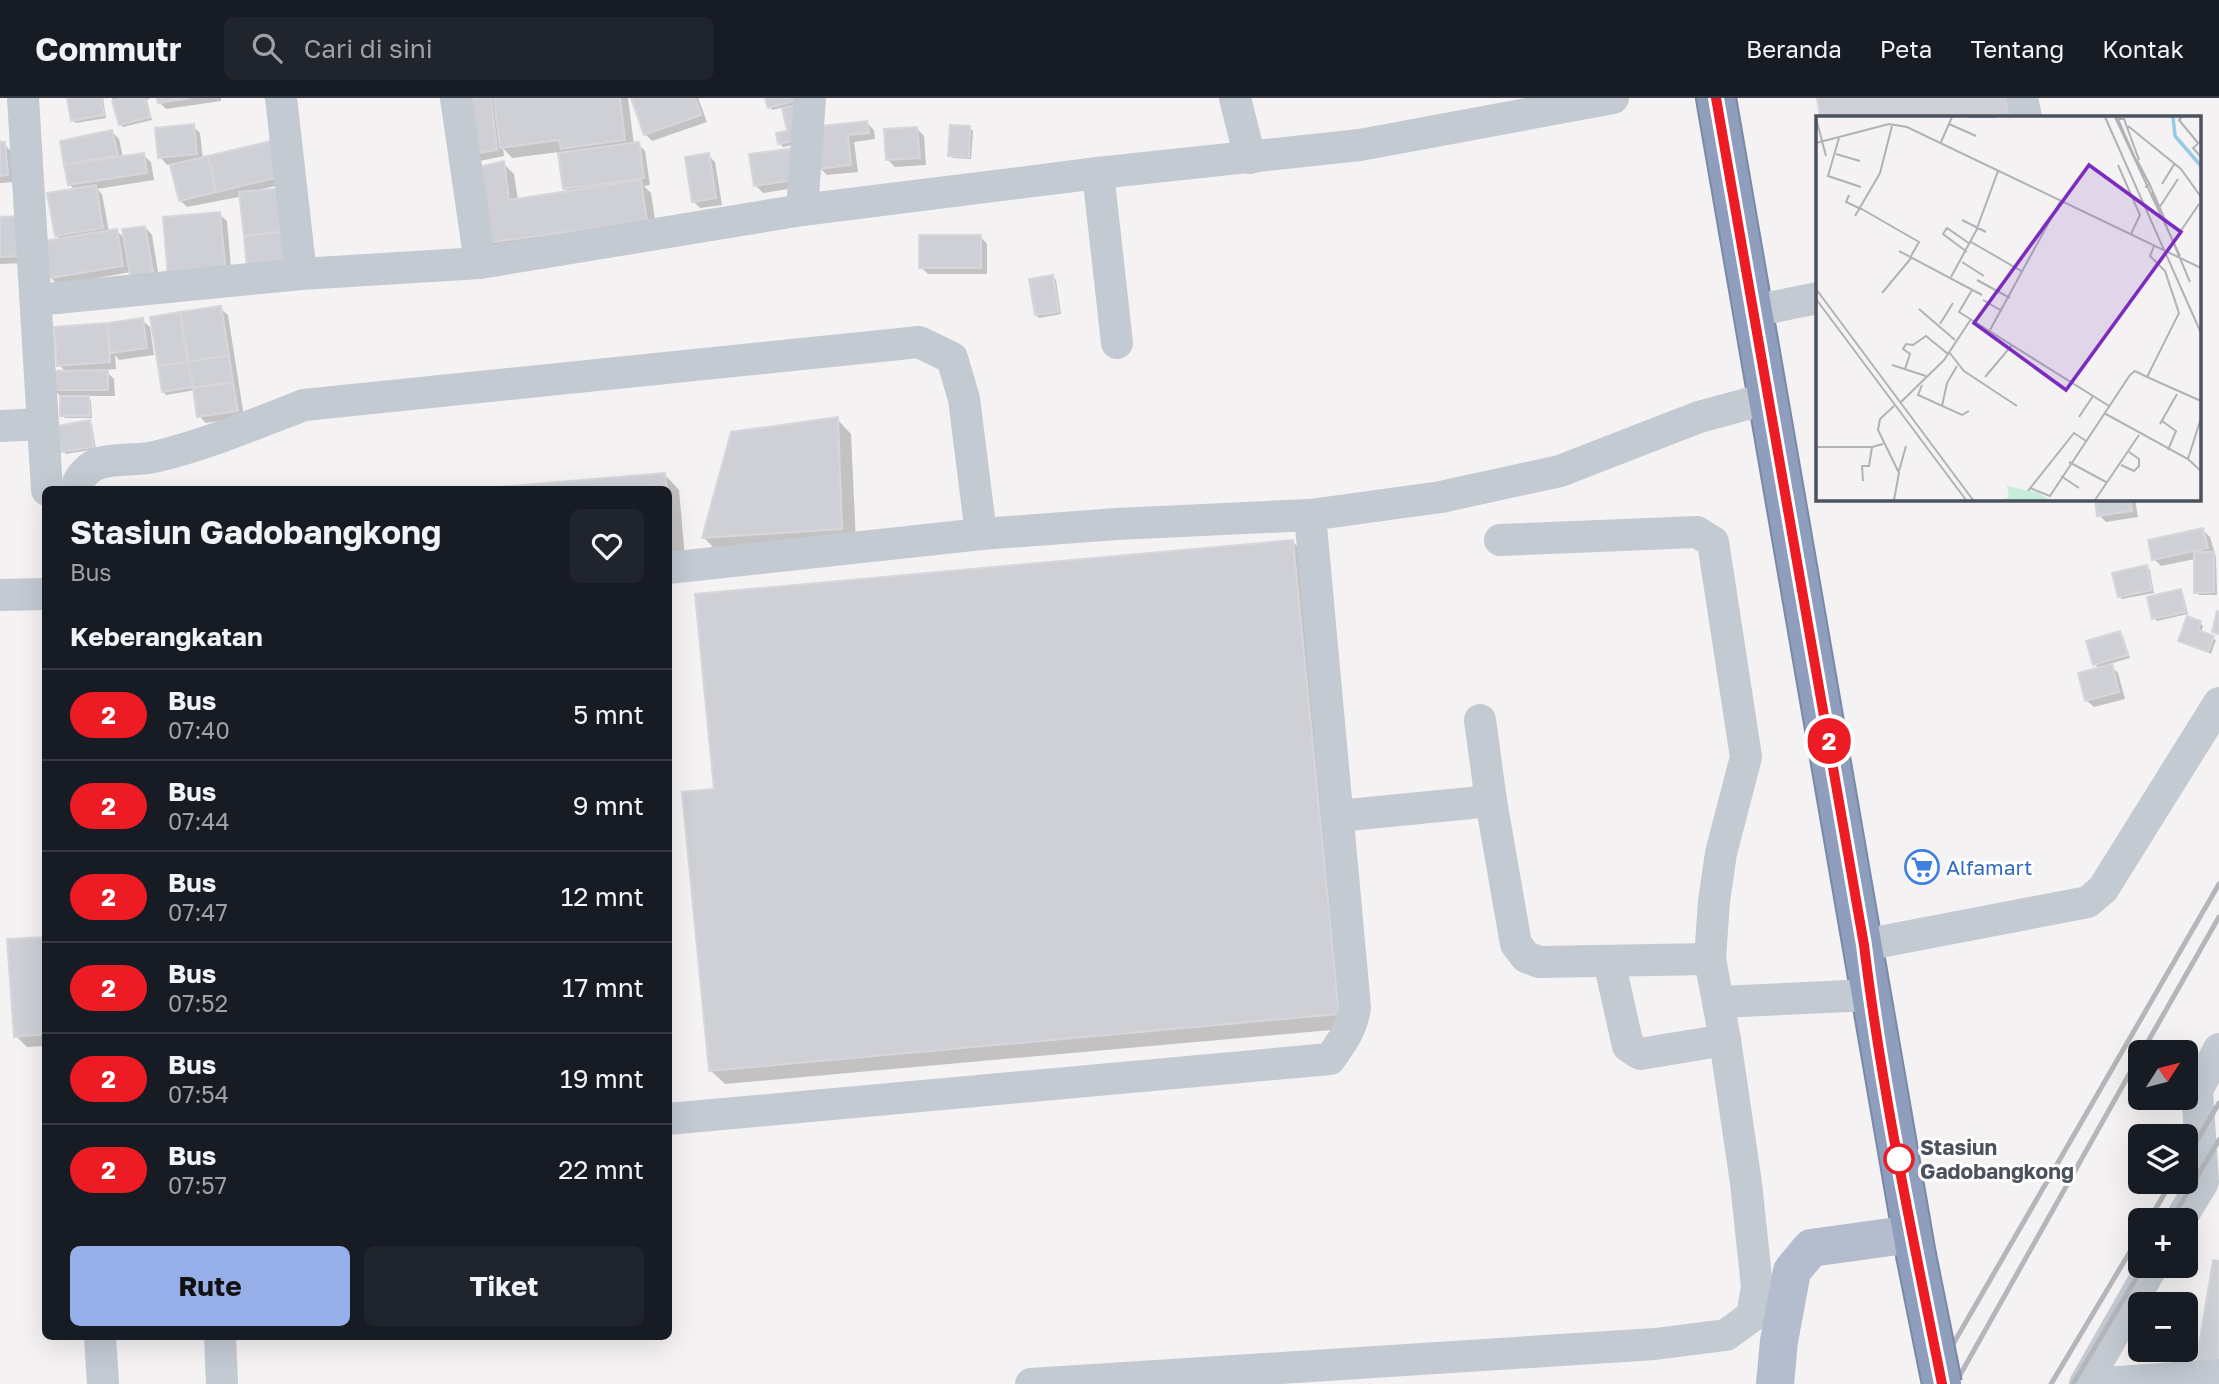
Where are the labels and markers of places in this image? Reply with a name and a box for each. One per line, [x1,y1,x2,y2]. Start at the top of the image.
supermarket icon: Alfamart [1903,848,1941,886]
place label: Alfamart [1946,854,2033,880]
place label: Stasiun Gadobangkong [1920,1134,2074,1184]
marker: Stasiun Gadobangkong [1884,1144,1914,1174]

